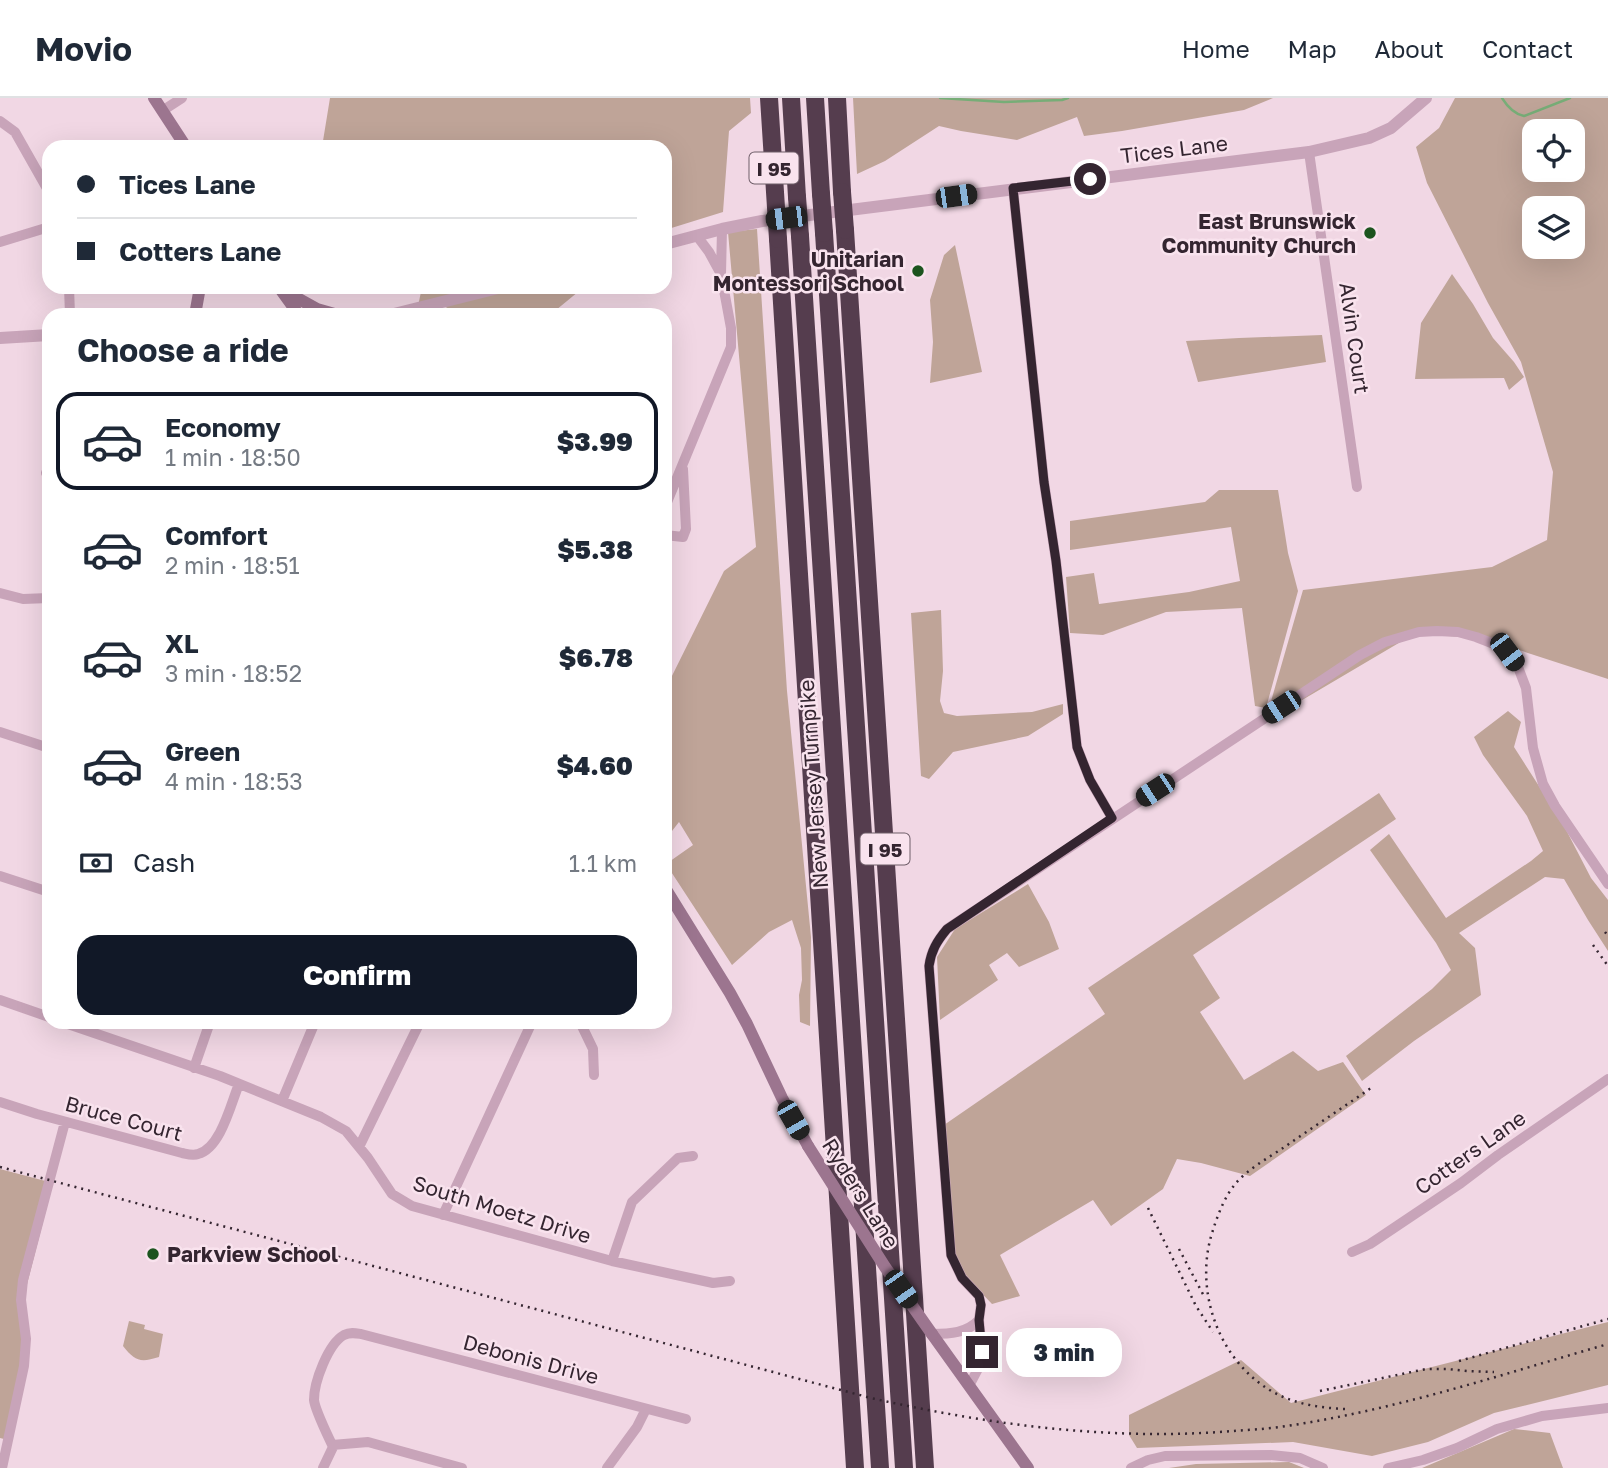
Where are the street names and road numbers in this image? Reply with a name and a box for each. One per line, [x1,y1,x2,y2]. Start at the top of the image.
street label: Tices Lane [1119,130,1229,168]
road number: I 95 [750,152,798,184]
street label: Alvin Court [1334,281,1376,395]
street label: New Jersey Turnpike [793,679,833,889]
road number: I 95 [860,834,910,864]
street label: Bruce Court [62,1090,186,1146]
street label: Cotters Lane [1410,1104,1530,1200]
street label: Ryders Lane [817,1133,905,1253]
street label: South Moetz Drive [410,1170,594,1248]
street label: Debonis Drive [460,1328,602,1390]

